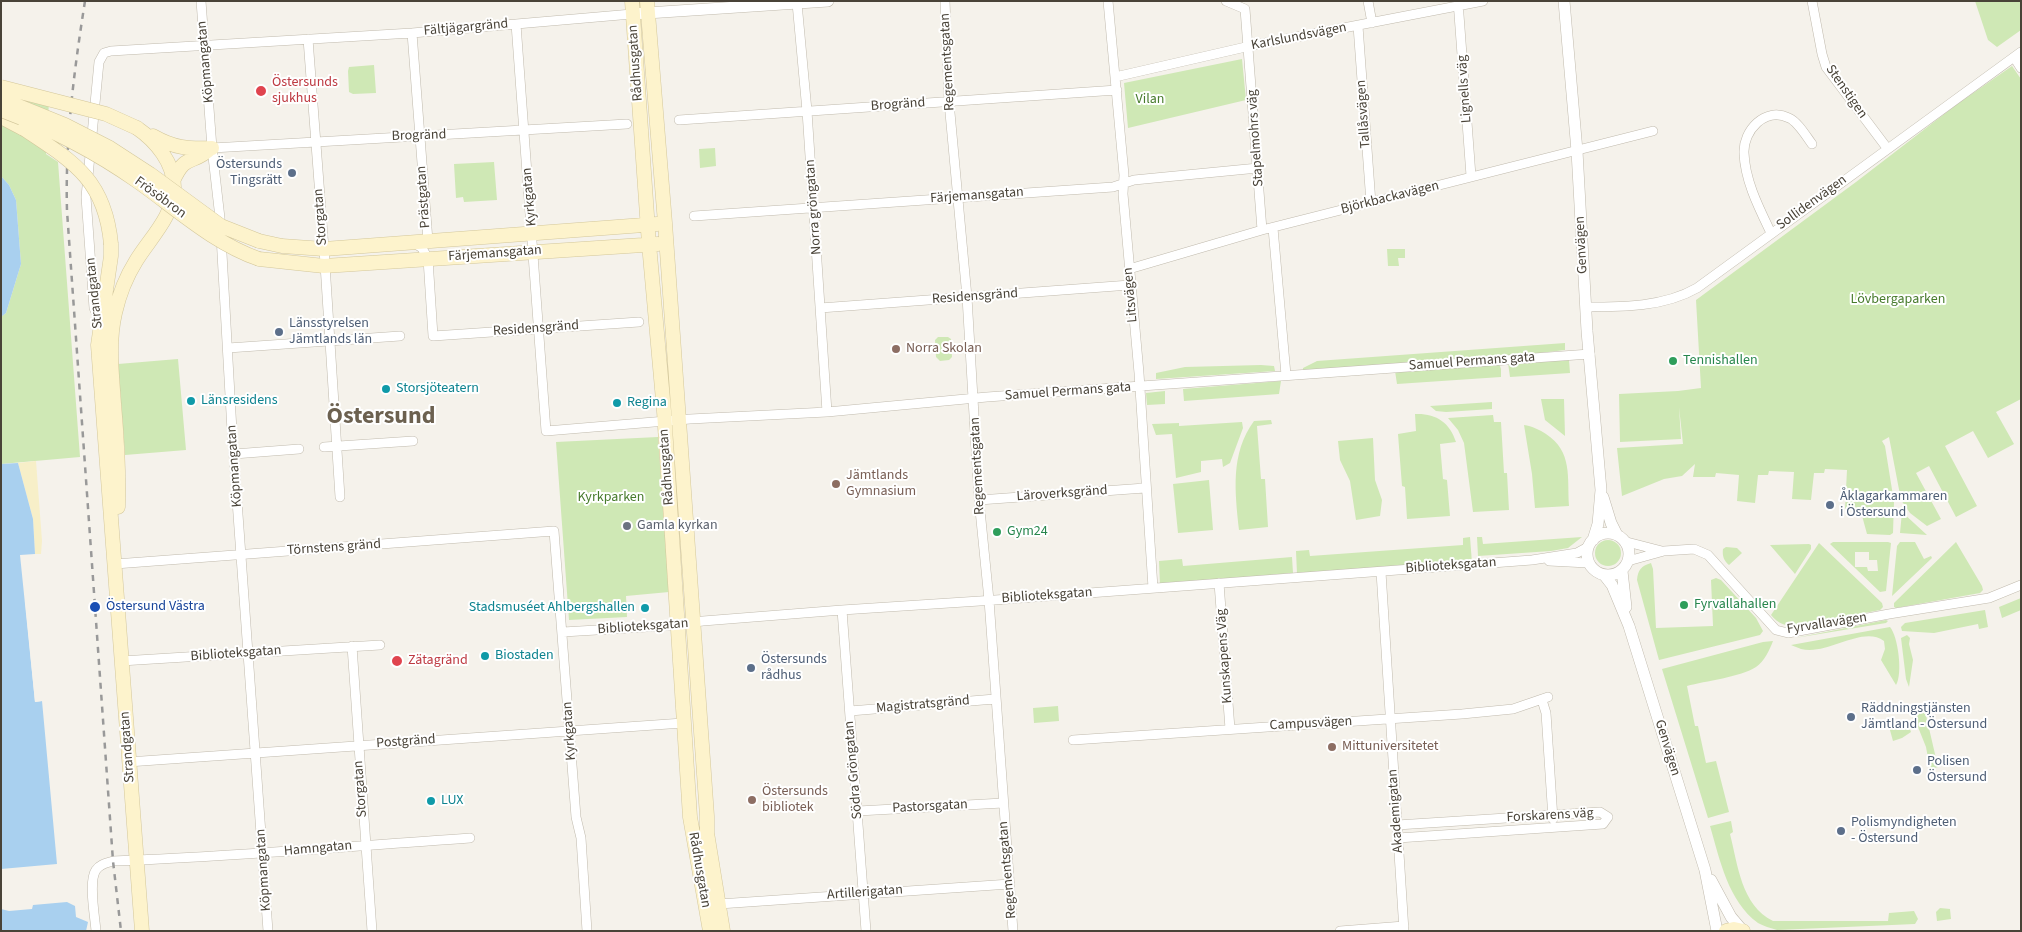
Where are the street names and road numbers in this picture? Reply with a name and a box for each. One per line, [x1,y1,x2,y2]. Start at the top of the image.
street label: Regementsgatan [937,13,959,111]
street label: Fältjägargränd [423,16,509,40]
street label: Köpmangatan [194,20,218,104]
street label: Karlslundsvägen [1250,20,1348,54]
street label: Rådhusgatan [625,24,647,102]
street label: Lignells väg [1454,54,1476,124]
street label: Stenstigen [1821,62,1871,122]
street label: Tallåsvägen [1353,79,1375,149]
street label: Stapelmohrs väg [1244,89,1268,187]
street label: Brogränd [870,95,926,115]
street label: Brogränd [391,127,447,145]
street label: Norra gröngatan [802,159,826,255]
street label: Prästgatan [413,165,435,229]
street label: Kyrkgatan [519,167,541,227]
street label: Sollidenvägen [1774,172,1850,234]
street label: Frösöbron [131,174,189,222]
street label: Björkbackavägen [1339,178,1441,218]
street label: Färjemansgatan [930,184,1024,208]
street label: Storgatan [311,188,331,246]
street label: Genvägen [1572,216,1592,274]
street label: Färjemansgatan [448,242,542,266]
street label: Strandgatan [83,256,107,330]
street label: Litsvägen [1120,267,1142,323]
street label: Residensgränd [931,286,1019,308]
street label: Residensgränd [492,318,580,340]
street label: Samuel Permans gata [1408,349,1536,375]
street label: Samuel Permans gata [1004,379,1132,405]
street label: Regementsgatan [967,417,989,515]
street label: Köpmangatan [224,424,246,508]
street label: Rådhusgatan [656,428,678,506]
street label: Läroverksgränd [1016,482,1108,506]
street label: Törnstens gränd [286,536,382,560]
street label: Biblioteksgatan [1405,554,1497,578]
street label: Biblioteksgatan [1001,584,1093,608]
street label: Kunskapens Väg [1213,608,1237,704]
street label: Fyrvallavägen [1786,609,1868,639]
street label: Biblioteksgatan [597,615,689,639]
street label: Biblioteksgatan [190,642,282,666]
street label: Magistratsgränd [875,693,971,717]
street label: Kyrkgatan [560,701,580,761]
street label: Strandgatan [117,711,139,783]
street label: Campusvägen [1269,713,1353,735]
street label: Genvägen [1650,718,1684,778]
street label: Södra Gröngatan [841,720,867,820]
street label: Postgränd [376,732,436,752]
street label: Storgatan [351,760,371,818]
street label: Akademigatan [1385,768,1407,854]
street label: Pastorsgatan [892,797,968,817]
street label: Forskarens väg [1506,805,1594,827]
street label: Regementsgatan [995,820,1021,920]
street label: Köpmangatan [253,828,275,912]
street label: Rådhusgatan [684,831,714,909]
street label: Hamngatan [283,838,353,860]
street label: Artillerigatan [827,882,903,904]

